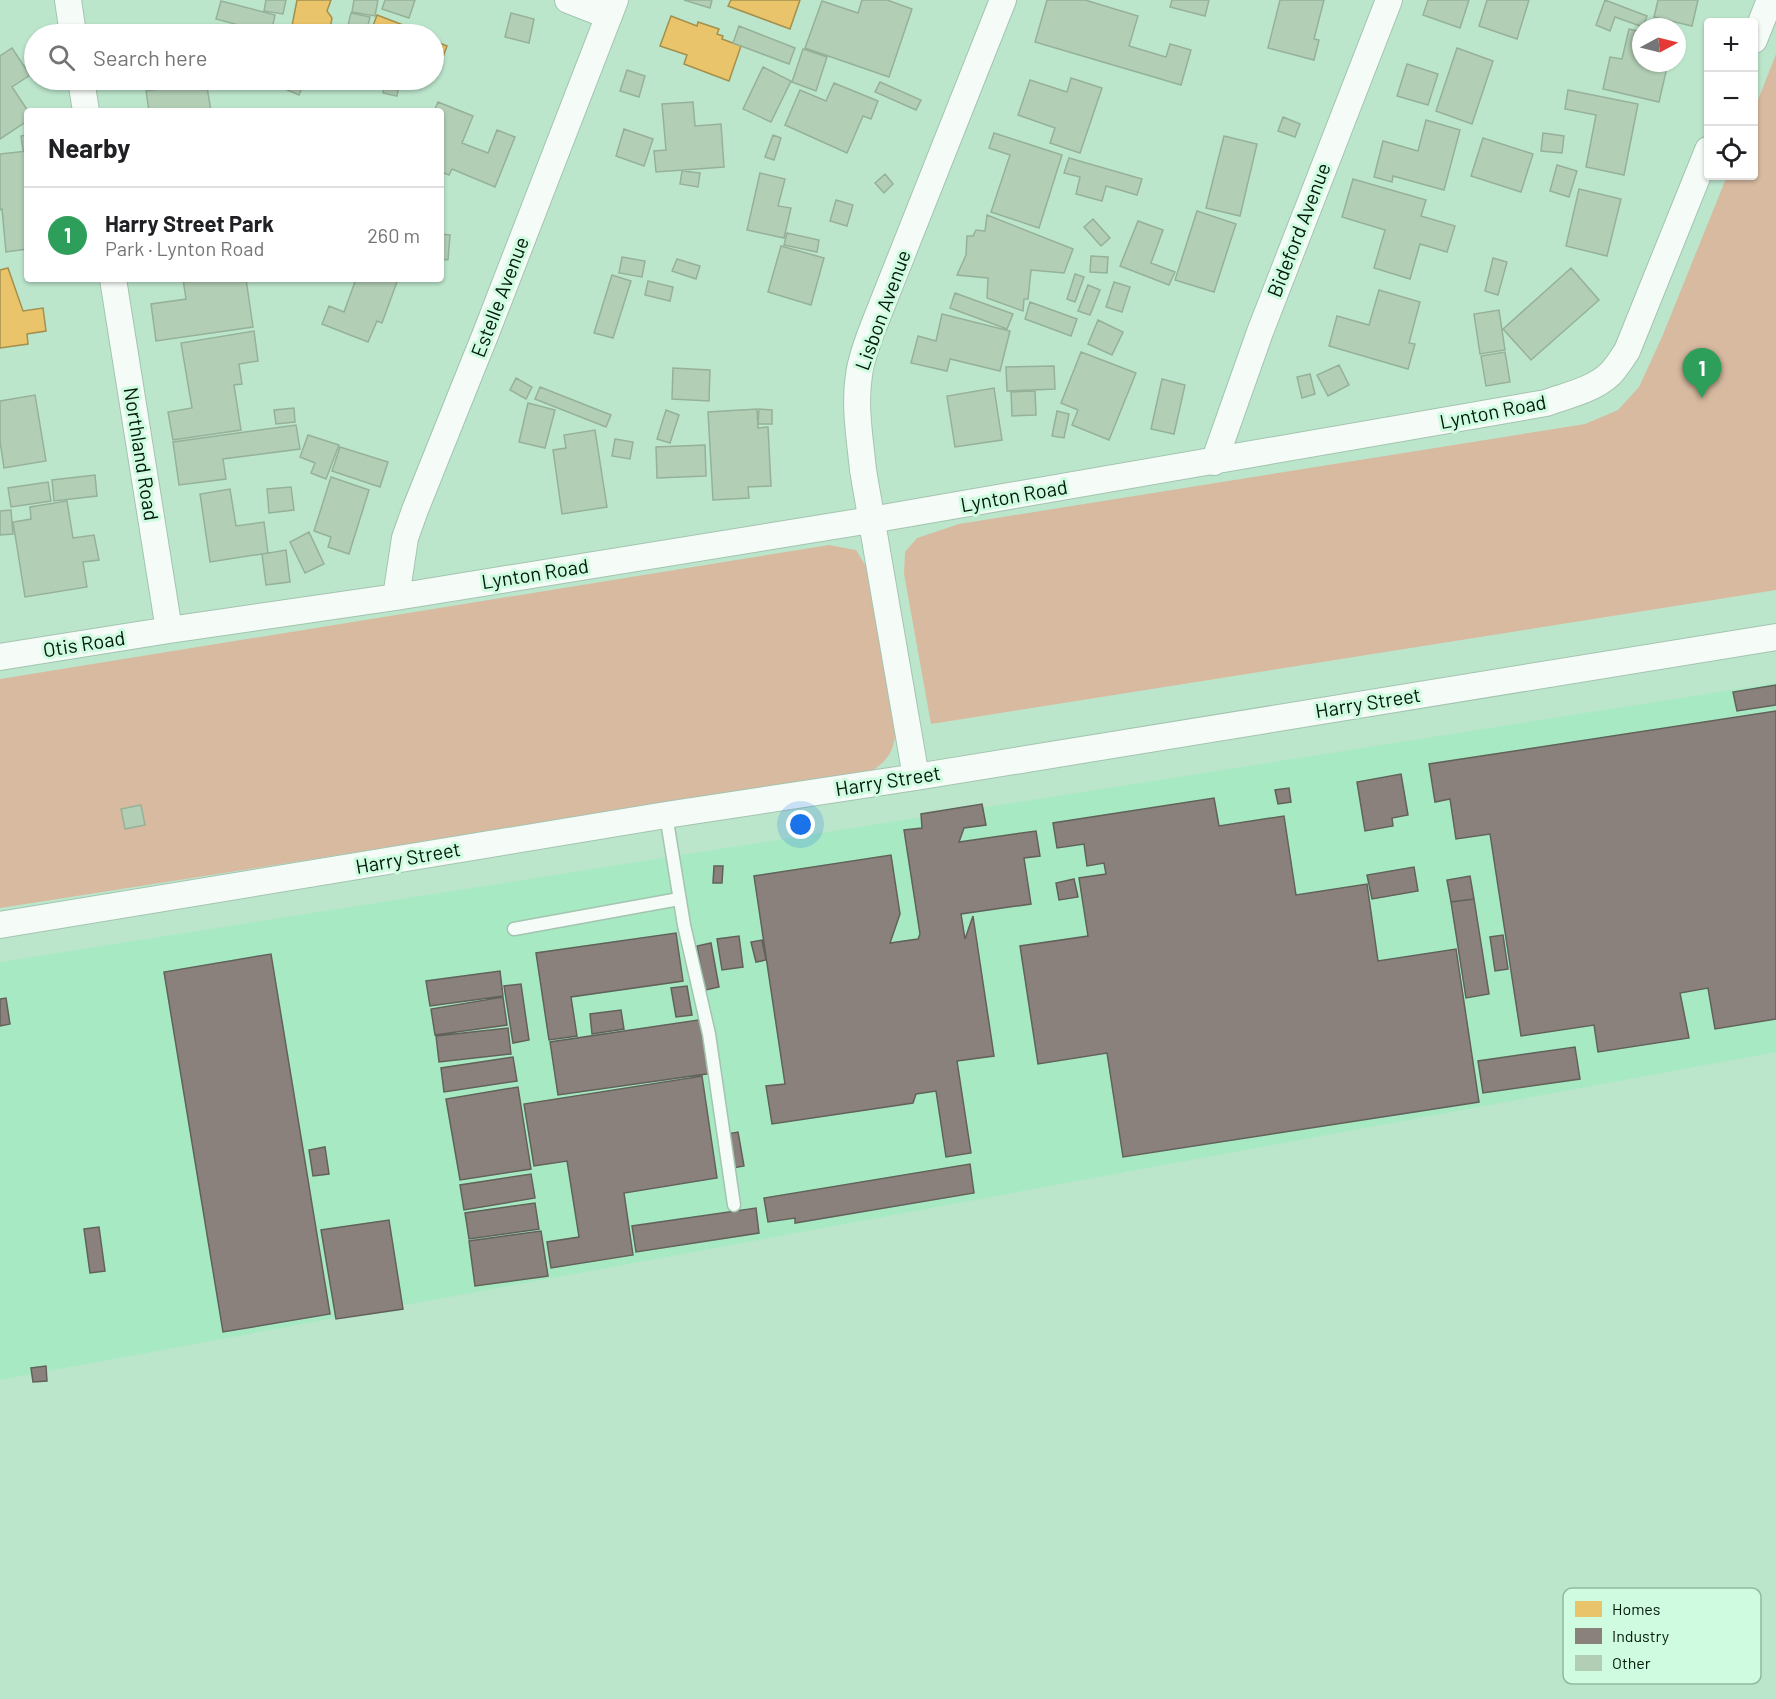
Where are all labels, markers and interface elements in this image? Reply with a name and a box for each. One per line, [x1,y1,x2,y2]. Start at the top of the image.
north arrow [1632,18,1686,72]
map controls [1704,18,1758,180]
button: + [1704,18,1758,72]
search box [24,24,444,90]
icon: search [45,41,78,74]
text: Search here [93,44,207,70]
button: − [1704,72,1758,126]
button: locate [1704,126,1758,180]
text: Nearby [48,132,130,163]
street label: Bideford Avenue [1261,159,1335,300]
text: Harry Street Park [105,210,274,236]
text: 1 [64,223,71,247]
text: 260 m [367,223,420,247]
street label: Estelle Avenue [465,233,533,360]
text: Park · Lynton Road [105,236,265,260]
street label: Lisbon Avenue [849,246,915,373]
pin: 1 [1682,348,1722,398]
street label: Northland Road [120,385,164,522]
street label: Lynton Road [1438,389,1548,433]
street label: Lynton Road [959,474,1069,516]
street label: Lynton Road [480,553,590,593]
street label: Otis Road [41,625,127,661]
street label: Harry Street [1313,682,1422,722]
street label: Harry Street [833,760,942,800]
your location [786,810,815,839]
street label: Harry Street [353,836,462,878]
legend [1563,1588,1761,1684]
text: Homes [1612,1599,1660,1618]
text: Industry [1612,1626,1670,1645]
text: Other [1612,1653,1651,1672]

